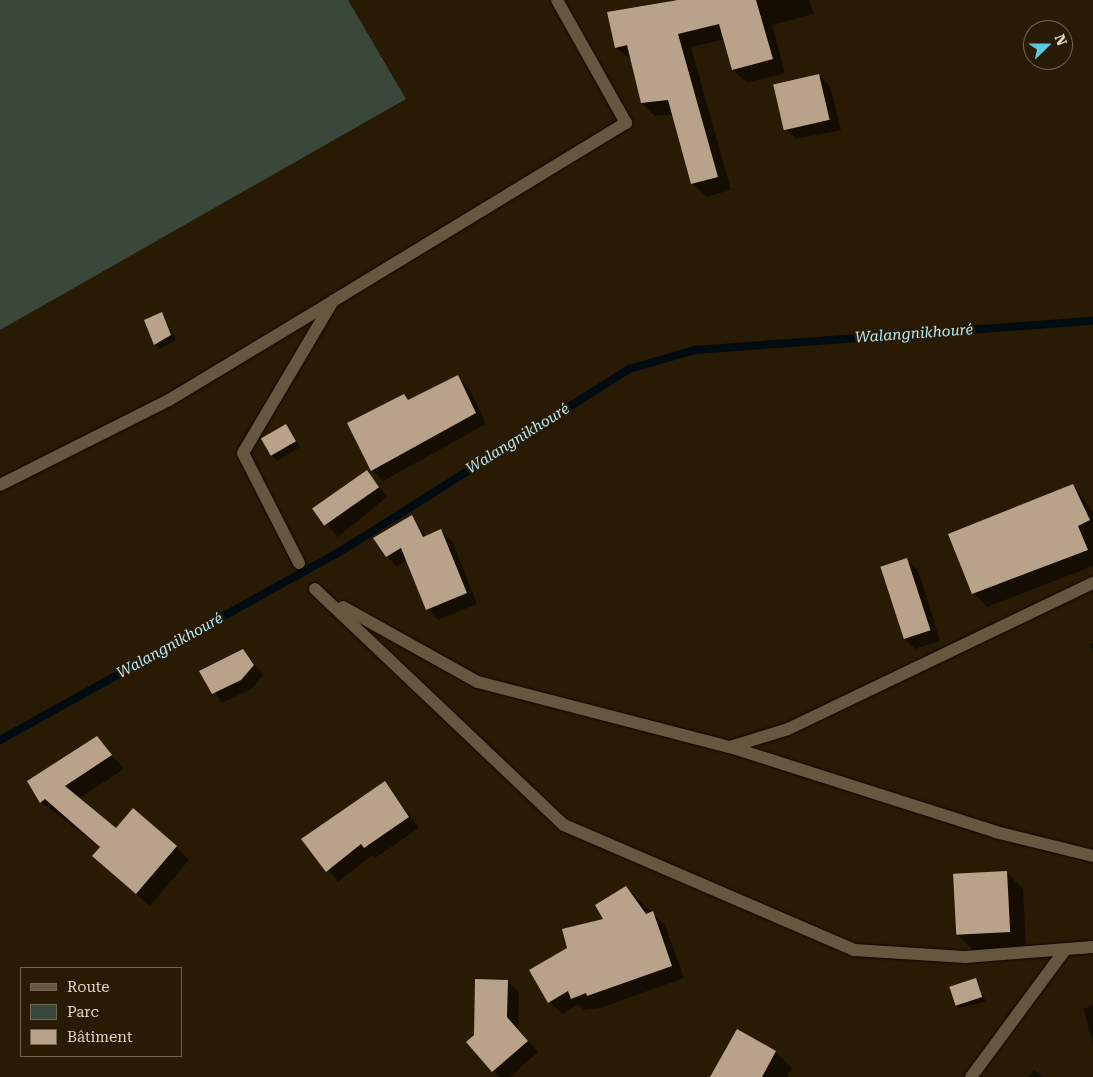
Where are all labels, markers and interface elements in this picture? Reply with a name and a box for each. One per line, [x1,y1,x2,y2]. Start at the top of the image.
north arrow [1023,20,1073,70]
text: N [1052,32,1070,48]
water label: Walangnikhouré [854,321,974,347]
water label: Walangnikhouré [463,400,573,478]
water label: Walangnikhouré [114,609,226,683]
legend [20,967,182,1057]
text: Route [67,978,109,996]
text: Parc [67,1003,99,1021]
text: Bâtiment [67,1028,133,1046]

